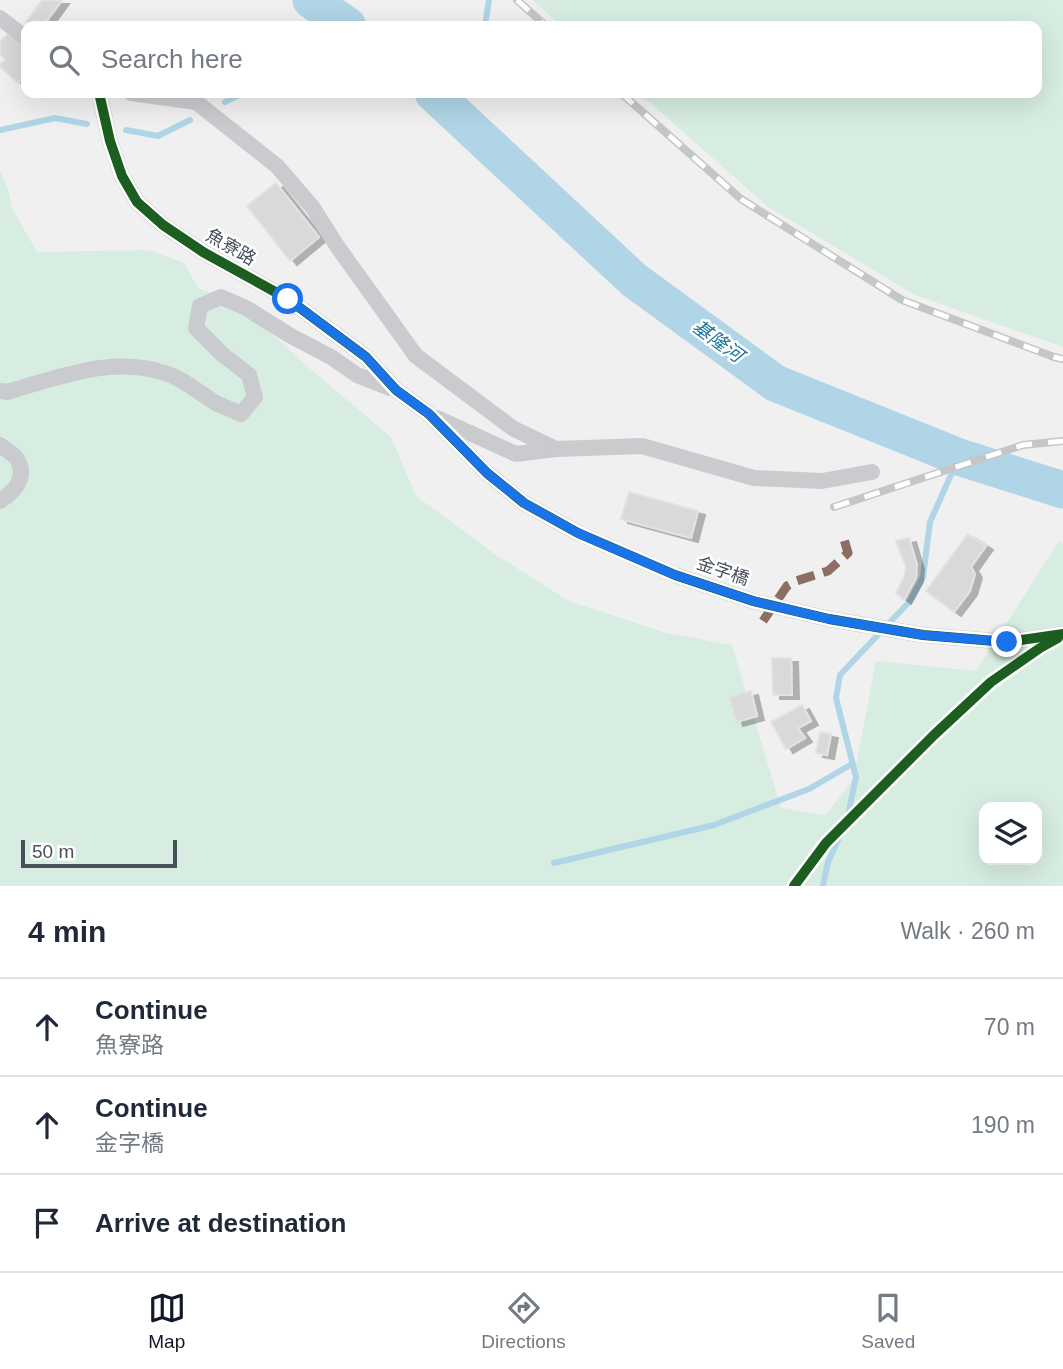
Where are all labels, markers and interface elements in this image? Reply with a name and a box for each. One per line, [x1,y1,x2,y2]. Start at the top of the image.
search box [21,21,1042,98]
icon: search [45,41,83,79]
text: Search here [101,44,243,74]
street label: 魚寮路 [203,225,259,269]
route start [272,283,303,314]
water label: 基隆河 [689,316,750,369]
street label: 金字橋 [694,553,752,589]
route end [991,626,1022,657]
map controls [979,802,1042,865]
button: layers [979,802,1042,865]
scale bar [21,837,177,869]
text: 50 m [32,841,74,862]
text: 4 min [28,915,106,948]
text: Walk · 260 m [900,918,1035,944]
text: Continue [95,995,208,1025]
icon: ahead [28,1008,66,1046]
text: 70 m [984,1014,1035,1040]
text: 魚寮路 [95,1032,164,1058]
text: Continue [95,1093,208,1123]
icon: ahead [28,1106,66,1144]
text: 190 m [971,1112,1035,1138]
text: 金字橋 [95,1130,164,1156]
icon: arrive [28,1204,66,1242]
text: Arrive at destination [95,1208,346,1238]
tab: Map [148,1289,186,1353]
tab: Directions [481,1289,566,1353]
tab: Saved [861,1289,915,1353]

